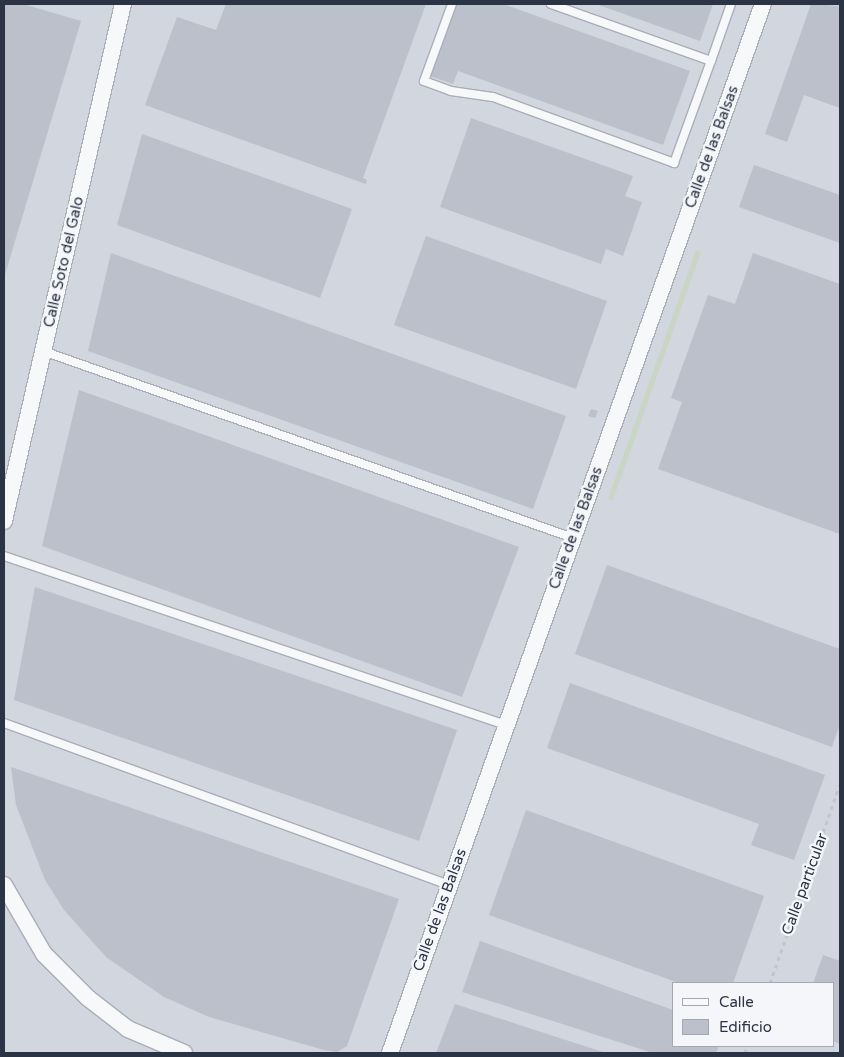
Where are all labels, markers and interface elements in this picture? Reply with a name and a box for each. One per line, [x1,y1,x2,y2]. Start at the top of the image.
street label: Calle de las Balsas [681,83,743,211]
street label: Calle Soto del Galo [40,195,88,329]
street label: Calle de las Balsas [545,464,607,592]
street label: Calle particular [778,831,832,937]
street label: Calle de las Balsas [409,846,471,974]
legend [672,982,834,1047]
text: Calle [719,993,754,1011]
text: Edificio [719,1018,772,1036]

